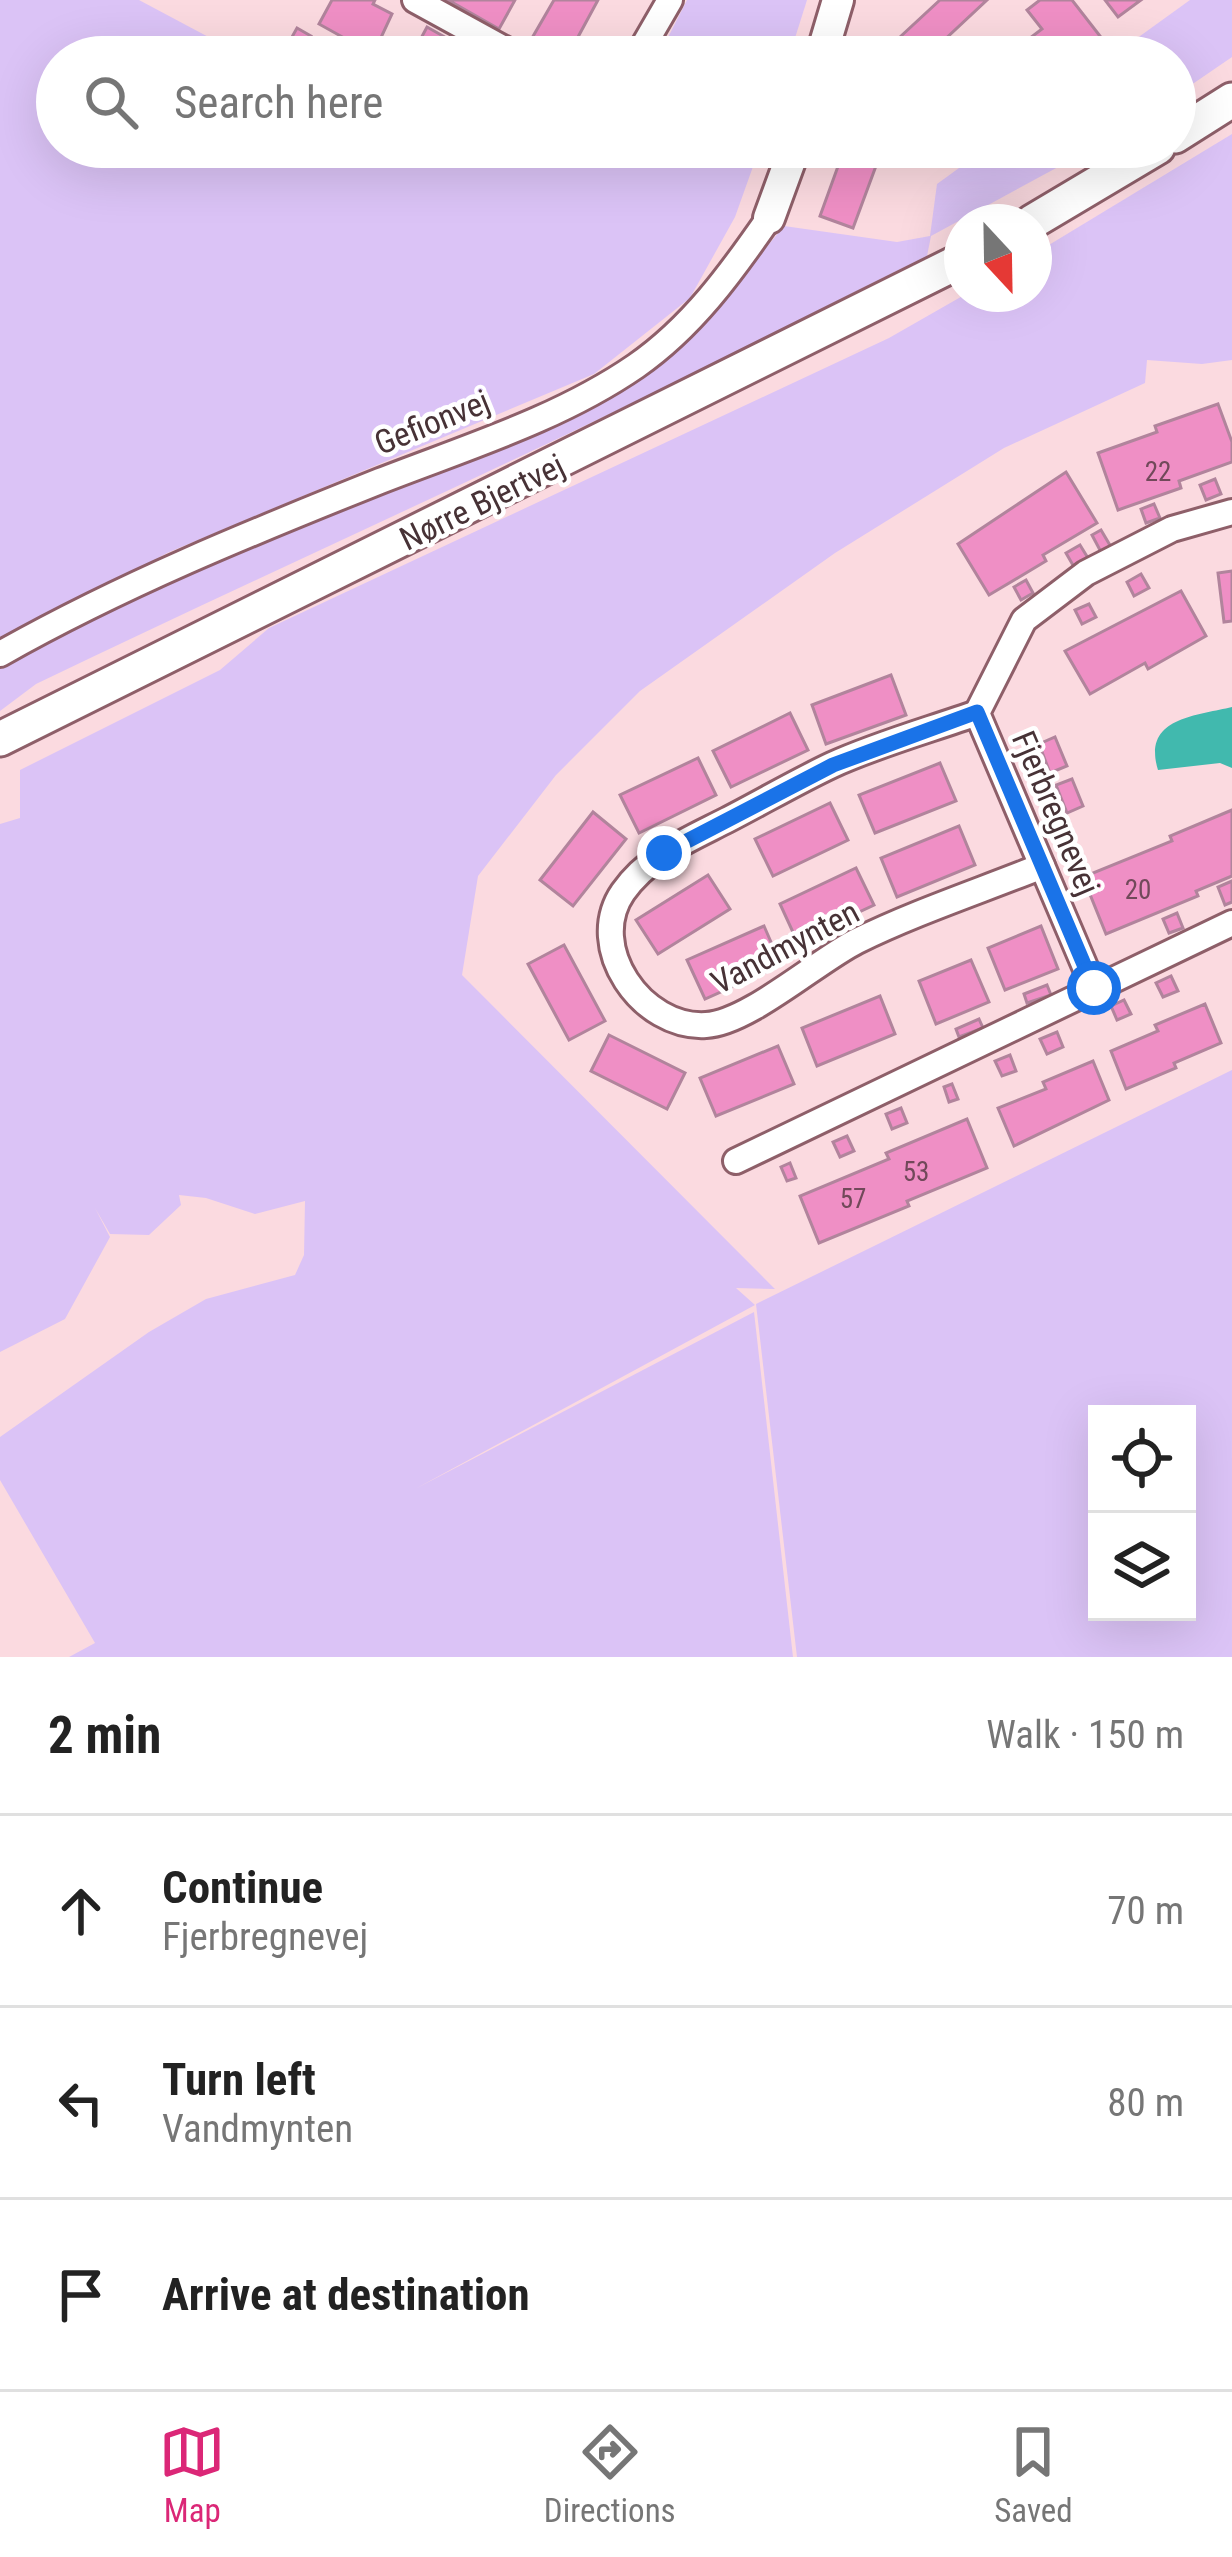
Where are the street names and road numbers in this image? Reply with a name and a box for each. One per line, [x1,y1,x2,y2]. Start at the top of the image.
street label: Gefionvej [369,381,495,463]
street label: Nørre Bjertvej [393,445,571,559]
street label: Fjerbregnevej [1004,725,1108,901]
street label: Vandmynten [704,892,866,1002]

